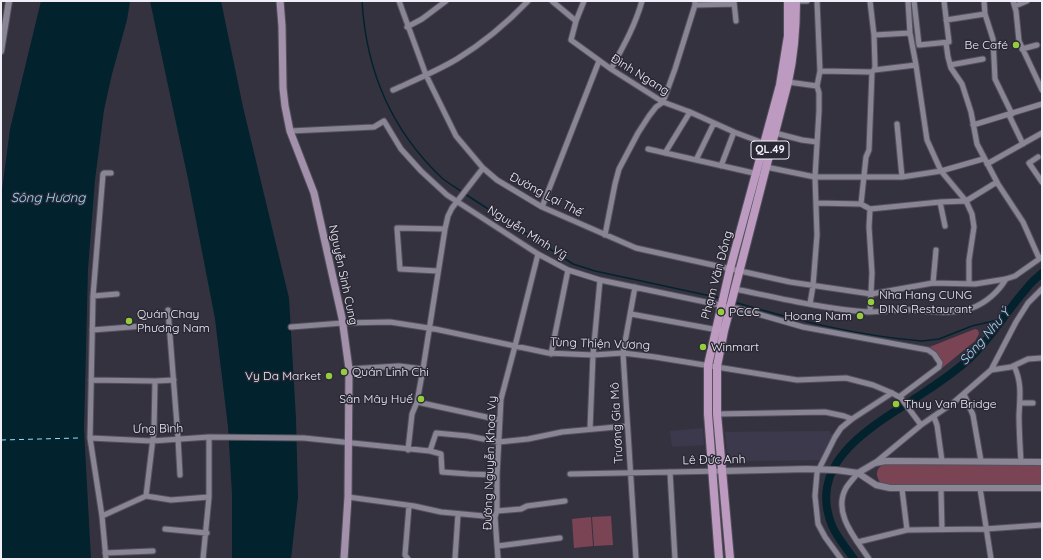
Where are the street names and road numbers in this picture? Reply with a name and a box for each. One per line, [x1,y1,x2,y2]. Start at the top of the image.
street label: Đình Ngang [608,51,672,99]
road number: QL.49 [751,141,789,159]
street label: Đường Lại Thế [507,170,585,220]
street label: Nguyễn Minh Vỹ [485,203,569,263]
street label: Nguyễn Sinh Cung [325,224,361,326]
street label: Phạm Văn Đồng [698,229,736,321]
street label: Tùng Thiện Vương [550,335,650,353]
street label: Trương Gia Mô [608,382,626,464]
street label: Đường Nguyễn Khoa Vy [480,395,500,531]
street label: Ưng Bình [133,421,183,437]
street label: Lê Đức Anh [682,452,746,468]

